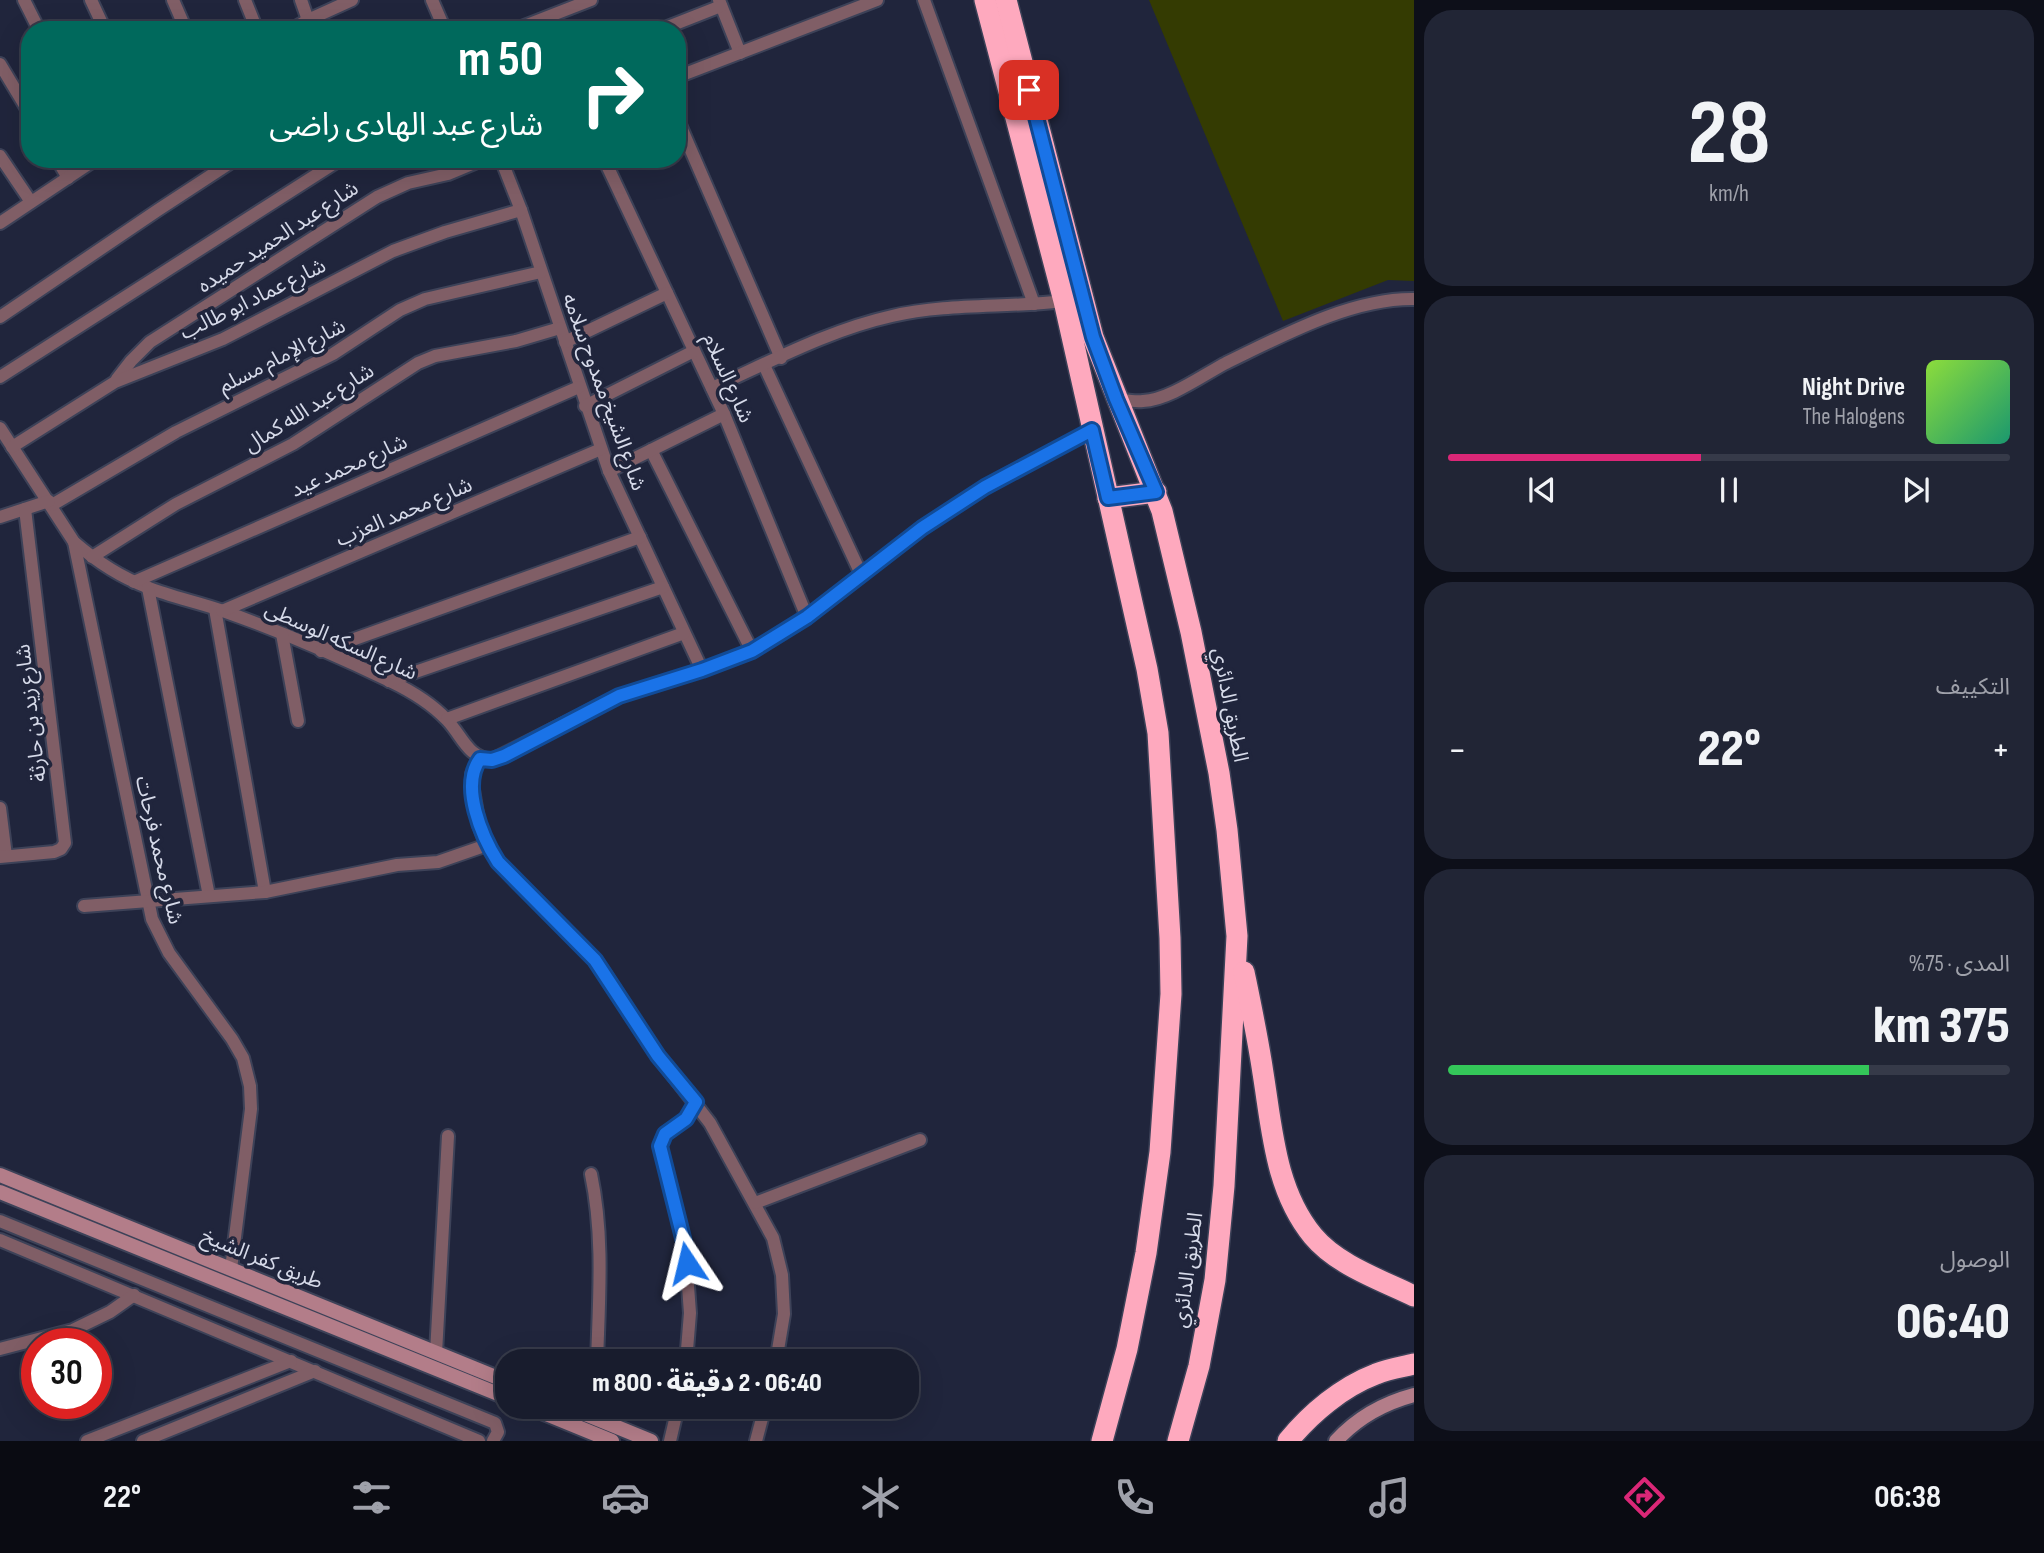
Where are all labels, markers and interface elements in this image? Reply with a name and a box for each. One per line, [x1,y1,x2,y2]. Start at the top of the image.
text: 50 m [458,31,543,90]
icon: right [567,49,658,140]
pin [999,60,1059,120]
icon: arrive [1010,71,1048,109]
text: 28 [1688,80,1770,189]
text: شارع عبد الهادى راضى [269,106,543,145]
street label: شارع عبد الحميد حميده [193,176,364,300]
text: km/h [1709,180,1749,208]
street label: شارع عماد ابو طالب [176,253,331,347]
street label: شارع الشيخ ممدوح سلامه [555,290,651,495]
street label: شارع الإمام مسلم [214,313,351,401]
street label: شارع السلام [694,329,759,428]
street label: شارع عبد الله كمال [239,358,380,460]
text: Night Drive [1802,372,1905,403]
text: The Halogens [1802,403,1905,431]
street label: شارع محمد عيد [287,429,412,505]
icon: previous [1523,471,1561,509]
icon: pause [1710,471,1748,509]
icon: next [1897,471,1935,509]
street label: شارع محمد العزب [332,472,477,554]
street label: شارع السكه الوسطى [260,596,421,688]
street label: شارع زيد بن حارثة [10,642,54,783]
street label: الطريق الدائري [1204,646,1253,765]
text: التكييف [1936,673,2010,701]
text: 22° [1697,718,1761,781]
text: − [1448,728,1467,773]
text: + [1991,728,2010,773]
street label: شارع محمد فرحات [128,773,188,927]
text: المدى · 75% [1909,950,2010,978]
text: 375 km [1873,995,2010,1058]
street label: الطريق الدائري [1168,1211,1211,1330]
street label: طريق كفر الشيخ [197,1223,326,1297]
position arrow [650,1226,724,1300]
text: الوصول [1940,1246,2010,1274]
text: 06:40 [1896,1291,2010,1354]
speed limit sign: 30 [21,1328,112,1419]
text: 06:40 · 2 دقيقة · 800 m [592,1368,822,1399]
icon: filters [347,1473,396,1522]
icon: car [601,1473,650,1522]
icon: climate [856,1473,905,1522]
icon: phone [1110,1473,1159,1522]
icon: music [1365,1473,1414,1522]
icon: directions [1620,1473,1669,1522]
text: 22° [103,1478,141,1517]
text: 06:38 [1874,1478,1941,1517]

